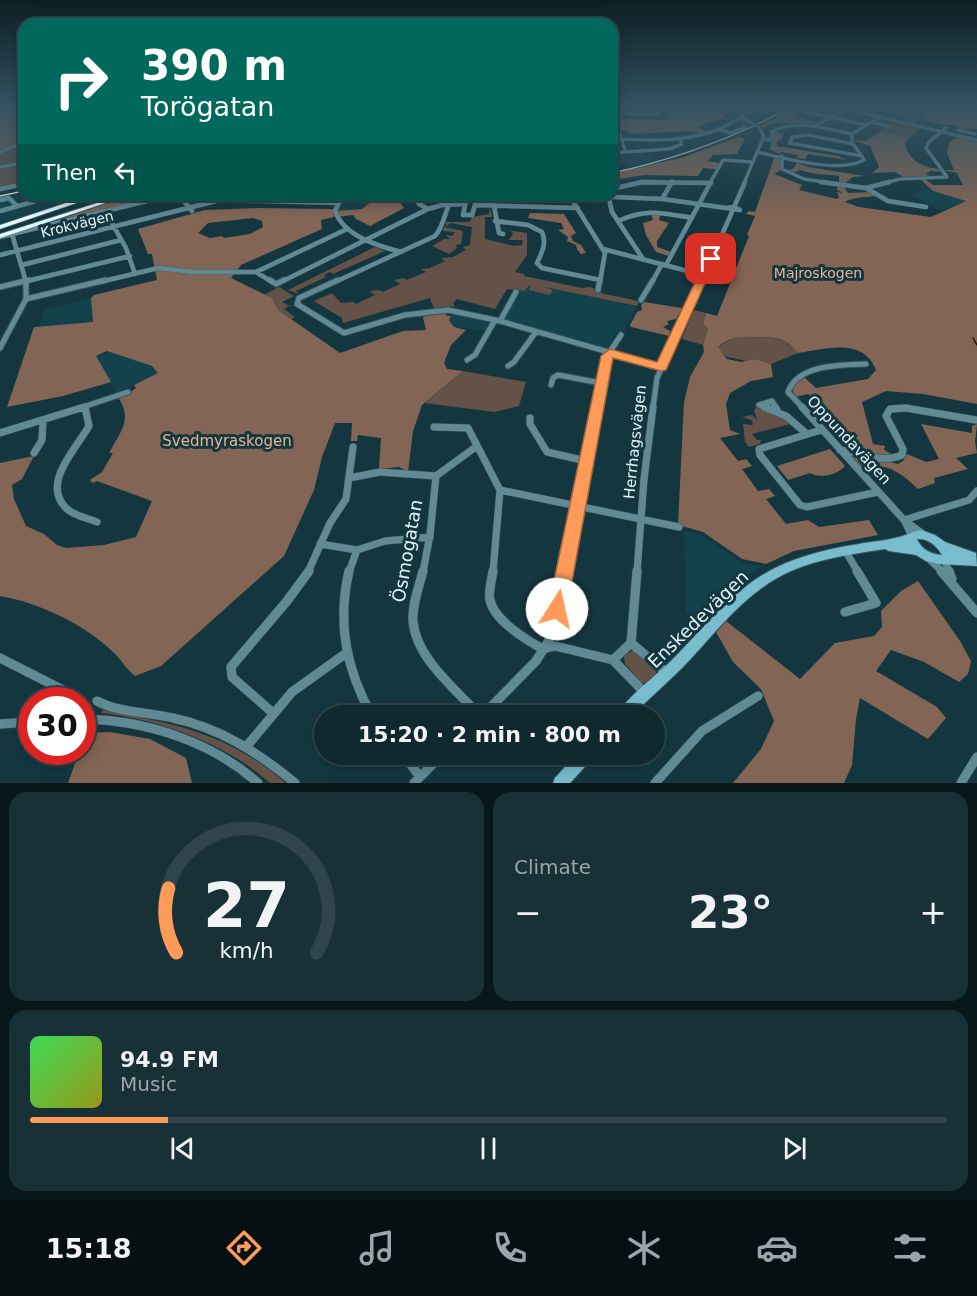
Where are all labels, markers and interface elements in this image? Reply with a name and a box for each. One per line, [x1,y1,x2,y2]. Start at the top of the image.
text: 390 m [141,41,287,90]
icon: right [42,42,120,120]
text: Torögatan [141,91,274,122]
icon: left [109,156,142,189]
text: Then [42,160,97,185]
street label: Krokvägen [39,207,115,241]
pin [685,233,736,284]
icon: arrive [694,242,727,275]
park label: Majroskogen [774,265,862,281]
street label: Herrhagsvägen [620,384,650,500]
street label: Oppundavägen [803,392,895,488]
park label: Svedmyraskogen [162,432,292,450]
street label: Ösmogatan [388,498,426,604]
street label: Enskedevägen [644,566,752,672]
position arrow [525,577,589,641]
speed limit sign: 30 [18,687,96,765]
text: 15:20 · 2 min · 800 m [358,722,621,747]
text: Climate [514,855,591,879]
text: 27 [203,869,290,942]
text: 23° [688,886,773,939]
text: − [514,893,542,932]
text: + [919,893,947,932]
text: km/h [219,939,274,964]
text: 94.9 FM [120,1047,219,1072]
text: Music [120,1072,177,1096]
icon: previous [166,1132,199,1165]
icon: pause [472,1132,505,1165]
icon: next [778,1132,811,1165]
icon: directions [223,1227,265,1269]
icon: music [356,1227,398,1269]
icon: phone [489,1227,531,1269]
icon: climate [623,1227,665,1269]
icon: car [756,1227,798,1269]
icon: filters [889,1227,931,1269]
text: 15:18 [46,1233,132,1264]

